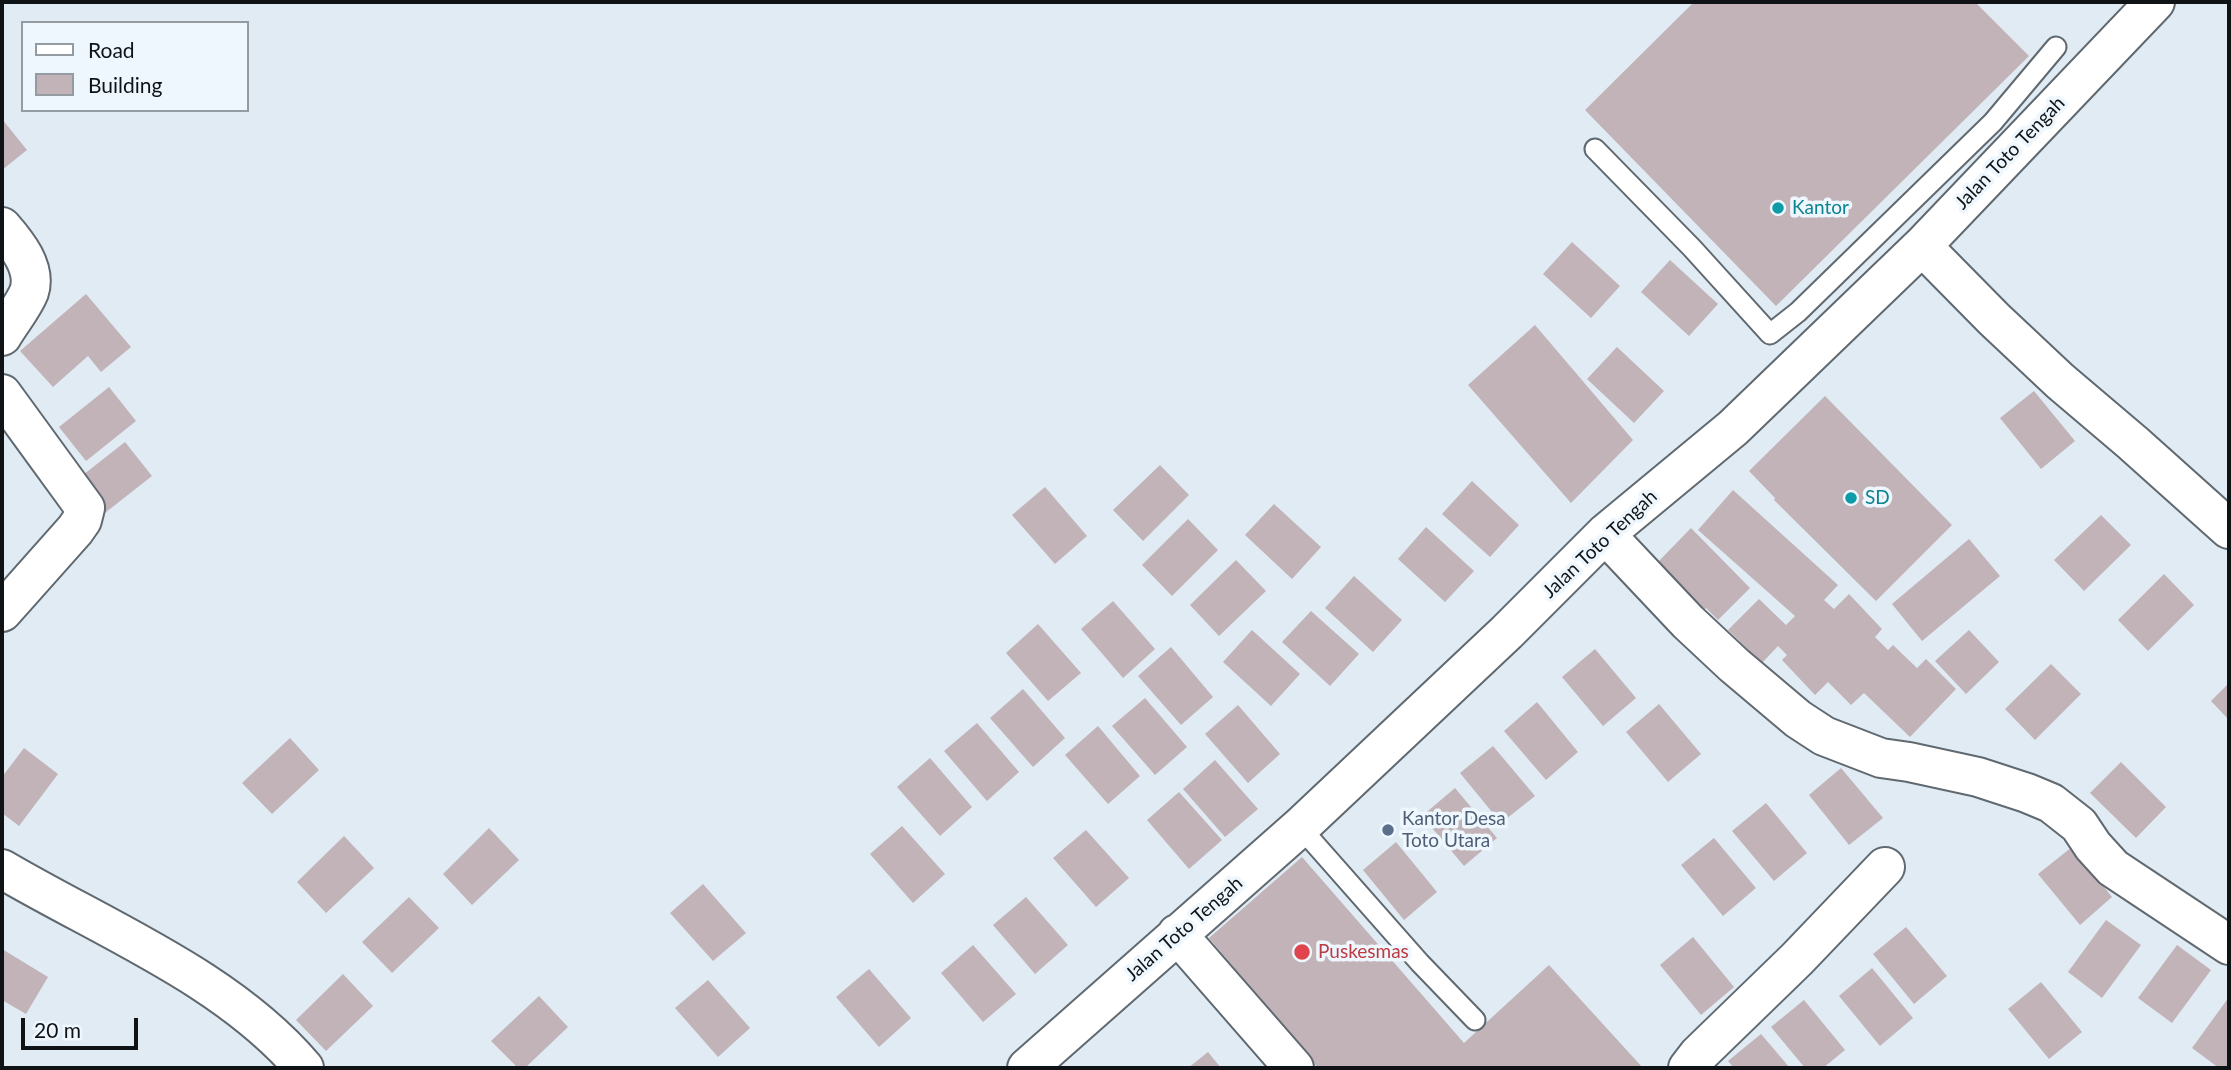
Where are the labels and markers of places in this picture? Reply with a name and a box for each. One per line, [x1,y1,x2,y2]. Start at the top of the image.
place label: Kantor [1792,197,1849,219]
marker: Kantor [1770,200,1786,216]
place label: SD [1865,487,1890,509]
marker: SD [1843,490,1859,506]
place label: Kantor Desa Toto Utara [1402,808,1506,852]
marker: Kantor Desa Toto Utara [1380,822,1396,838]
place label: Puskesmas [1318,941,1409,963]
marker: Puskesmas [1292,942,1312,962]

